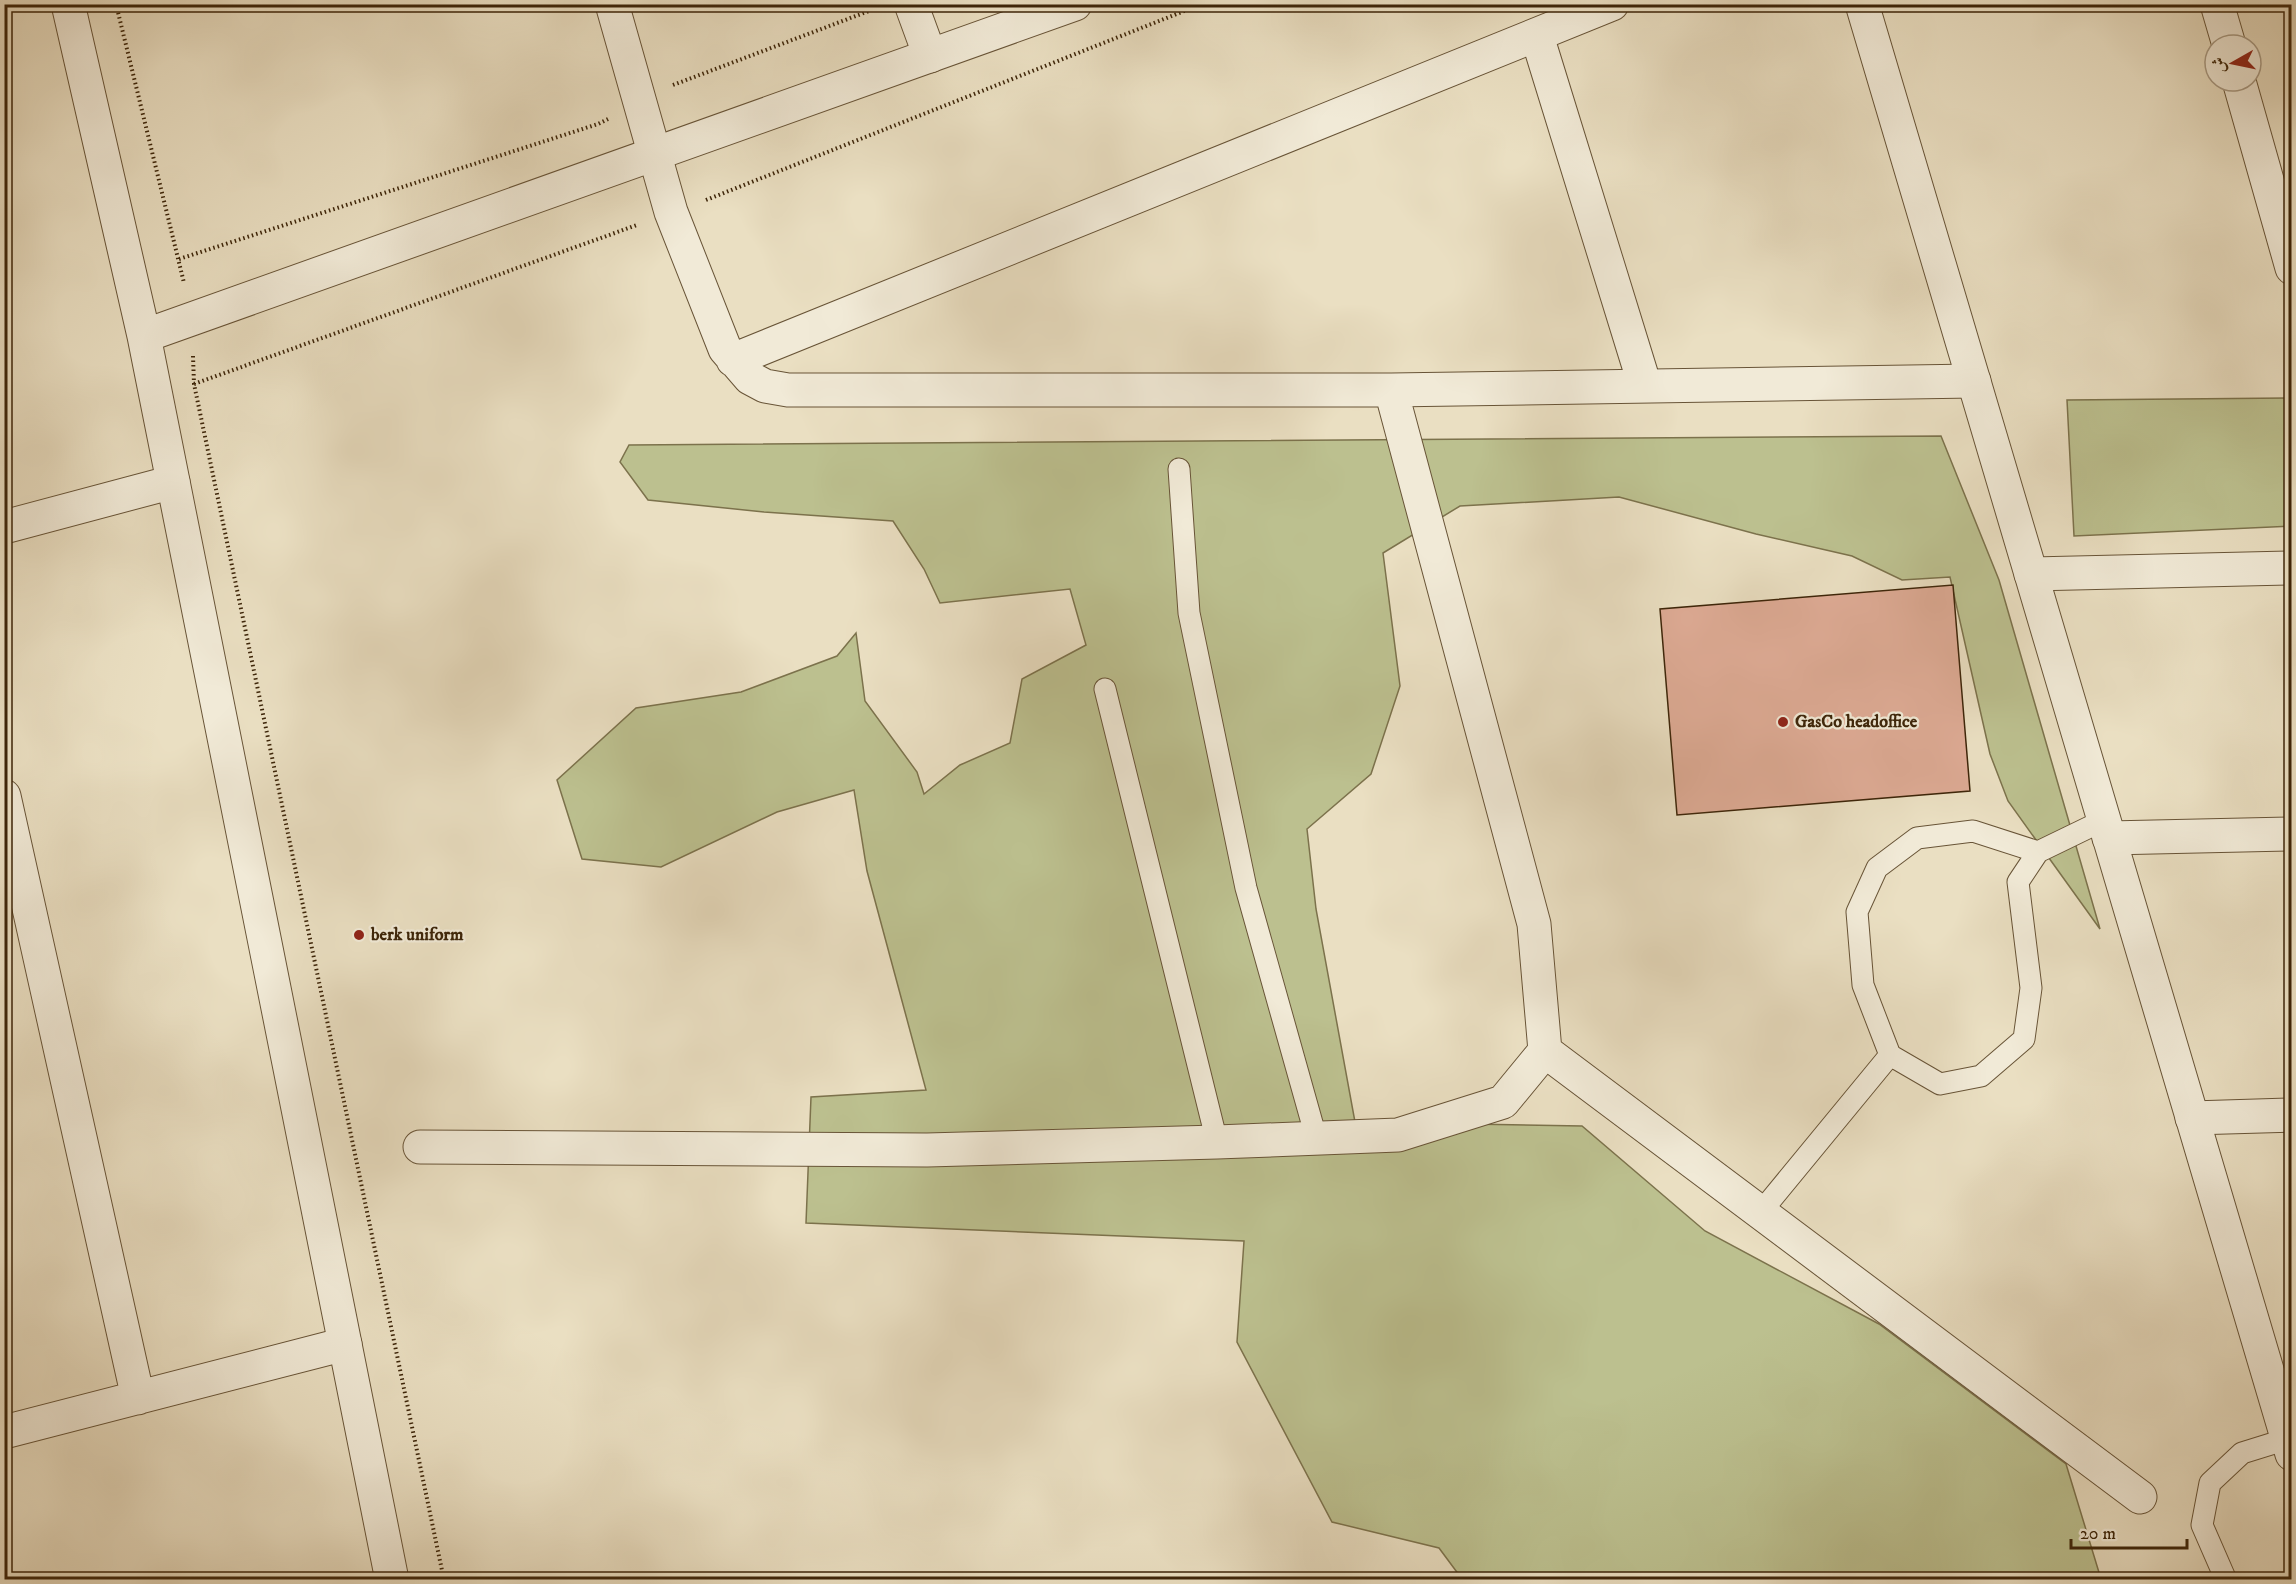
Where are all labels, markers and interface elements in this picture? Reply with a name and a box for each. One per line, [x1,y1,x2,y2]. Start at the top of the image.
north arrow [2203,33,2263,93]
text: ش [2208,56,2230,75]
place label: GasCo headoffice [1795,711,1918,733]
marker: GasCo headoffice [1776,715,1790,729]
place label: berk uniform [370,924,464,946]
marker: berk uniform [352,928,366,942]
scale bar [2071,1512,2186,1550]
text: 20 m [2080,1523,2116,1545]

